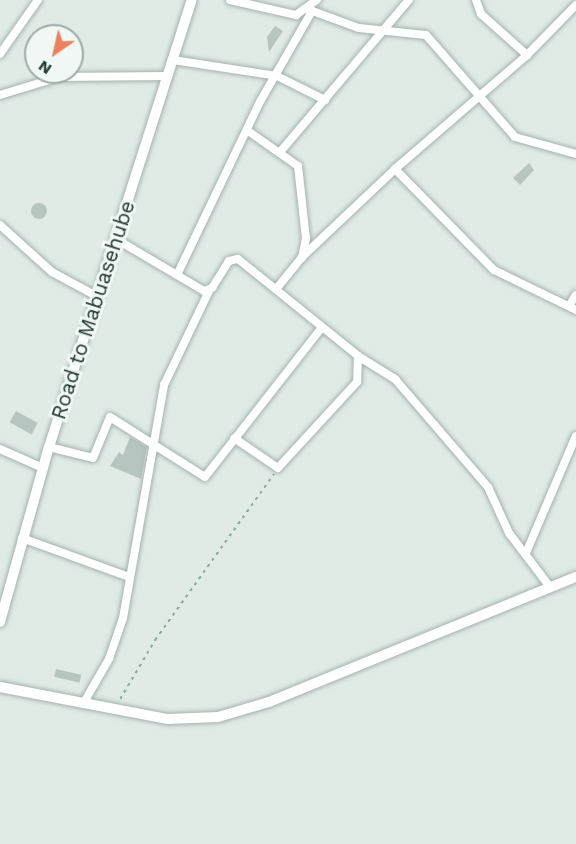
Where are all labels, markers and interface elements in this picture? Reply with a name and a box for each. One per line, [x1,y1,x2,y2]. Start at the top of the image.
north arrow [24,24,84,84]
text: N [35,56,55,79]
street label: Road to Mabuasehube [46,197,140,423]

